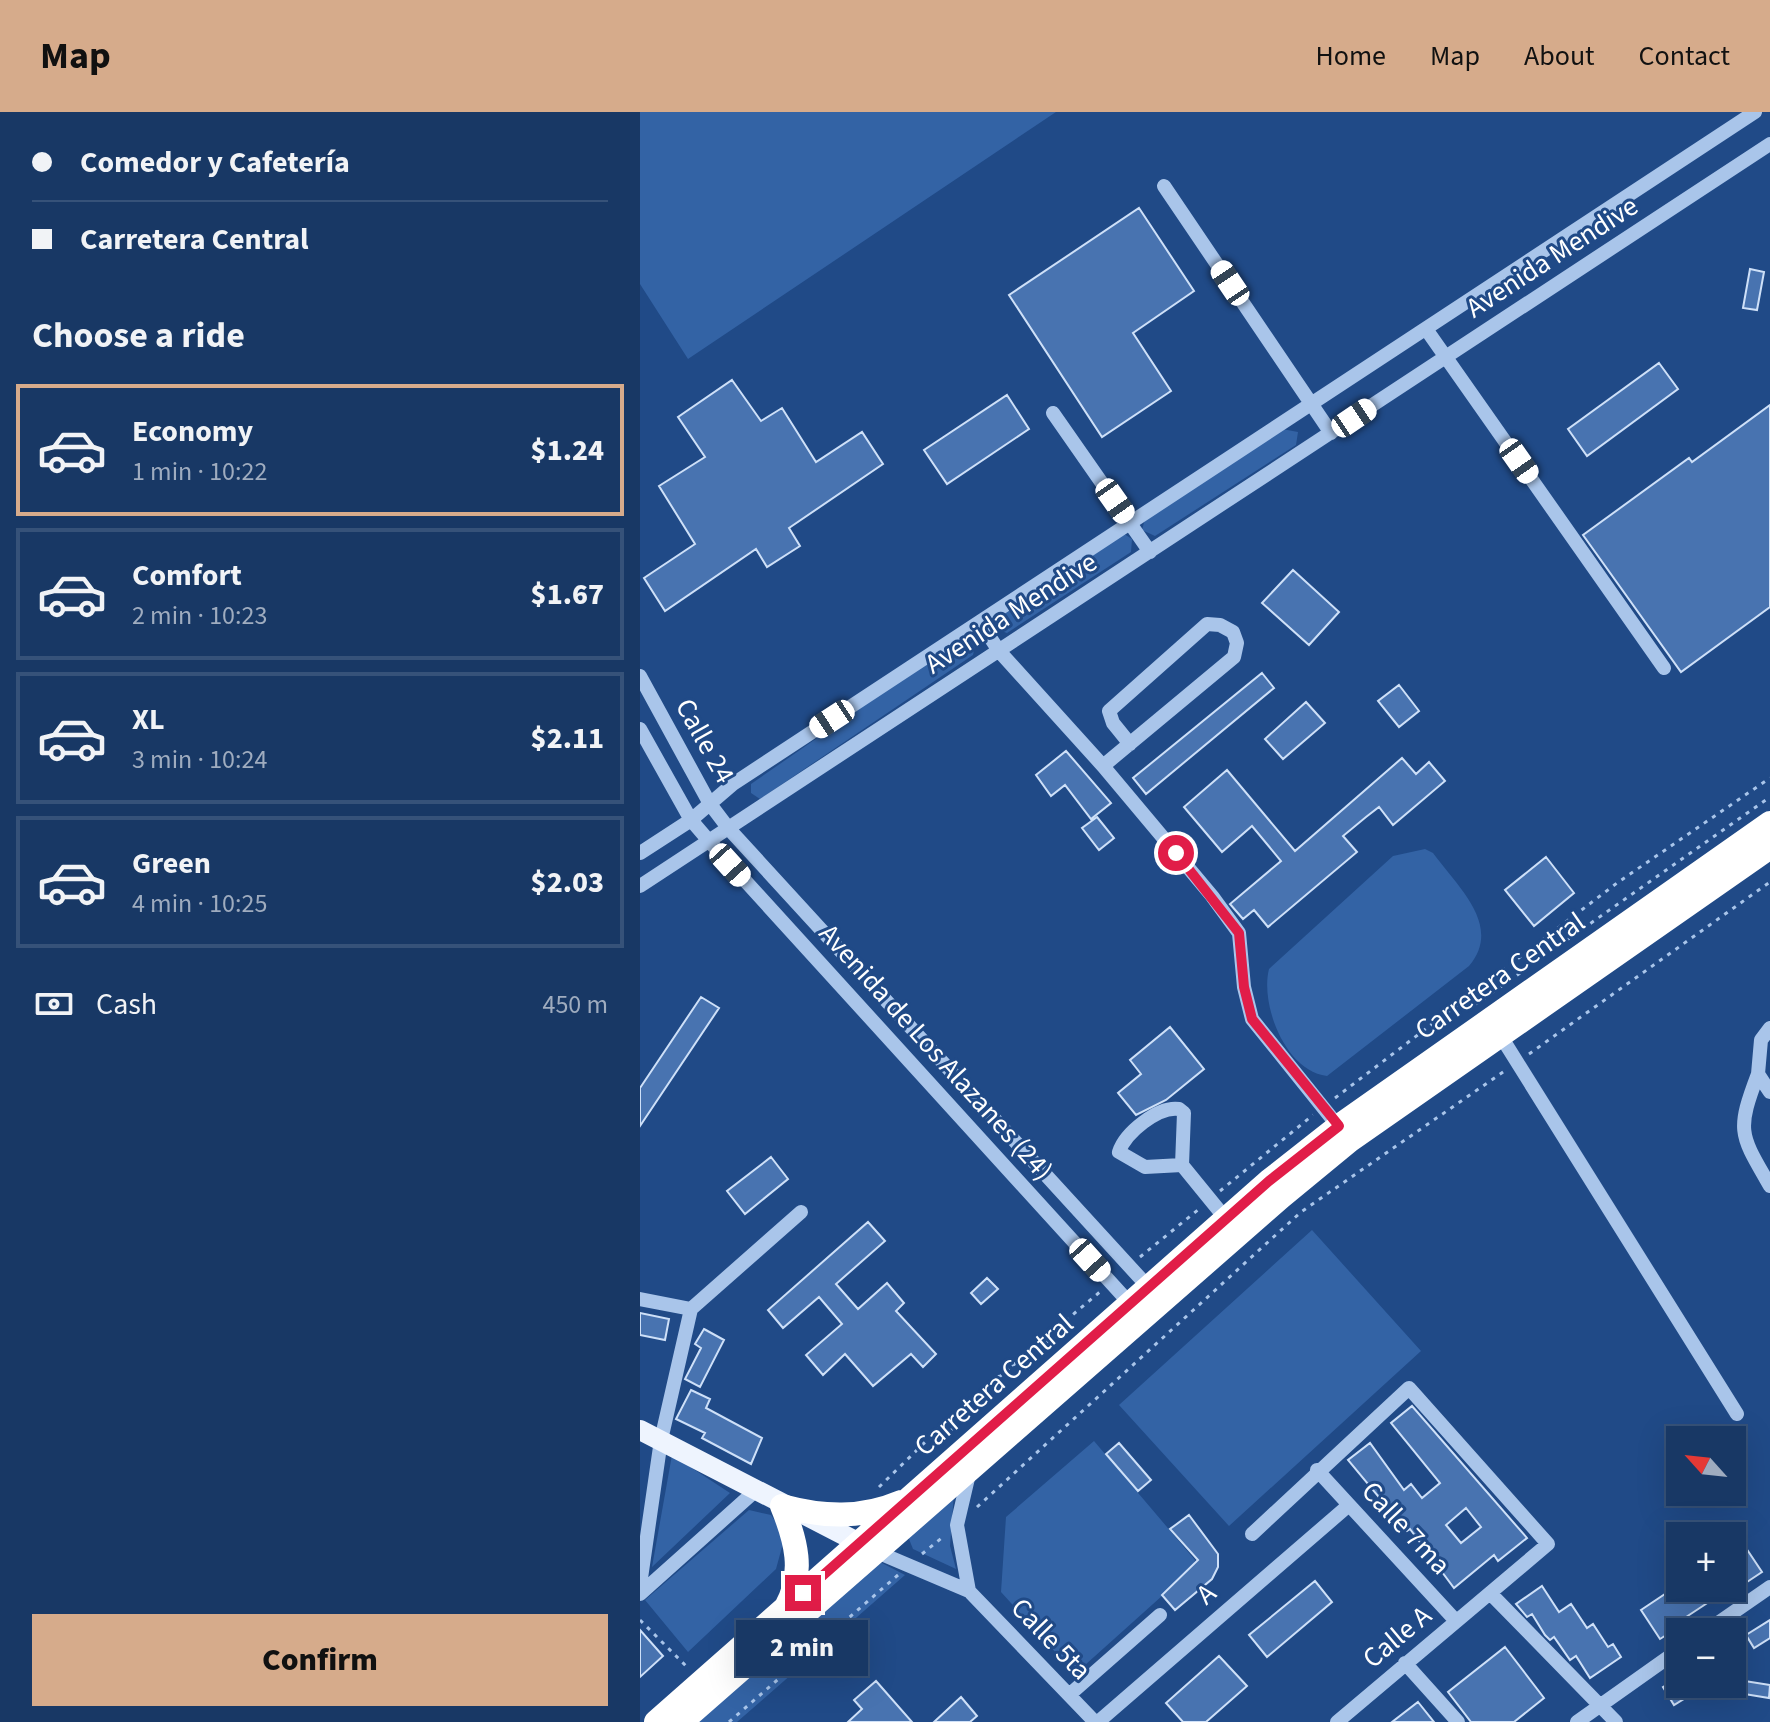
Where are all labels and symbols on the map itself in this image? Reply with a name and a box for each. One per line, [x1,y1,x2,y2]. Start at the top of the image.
street label: Avenida Mendive [1458,186,1646,328]
car [1207,256,1253,310]
car [1327,395,1381,441]
car [1495,434,1543,488]
car [1091,474,1139,528]
street label: Avenida Mendive [917,542,1105,684]
street label: Calle 24 [665,691,745,791]
car [805,696,859,742]
route start [1158,835,1194,871]
car [705,839,755,891]
street label: Carretera Central [1407,902,1593,1050]
street label: Avenida de Los Alazanes (24) [810,915,1062,1189]
car [1065,1234,1115,1286]
street label: Carretera Central [906,1304,1082,1466]
north arrow [1666,1426,1746,1506]
street label: Calle 7ma [1352,1472,1460,1584]
street label: A [1187,1573,1225,1614]
route end [785,1575,821,1611]
street label: Calle 5ta [1002,1589,1100,1689]
street label: Calle A [1354,1596,1441,1678]
callout: 2 min [737,1621,869,1677]

